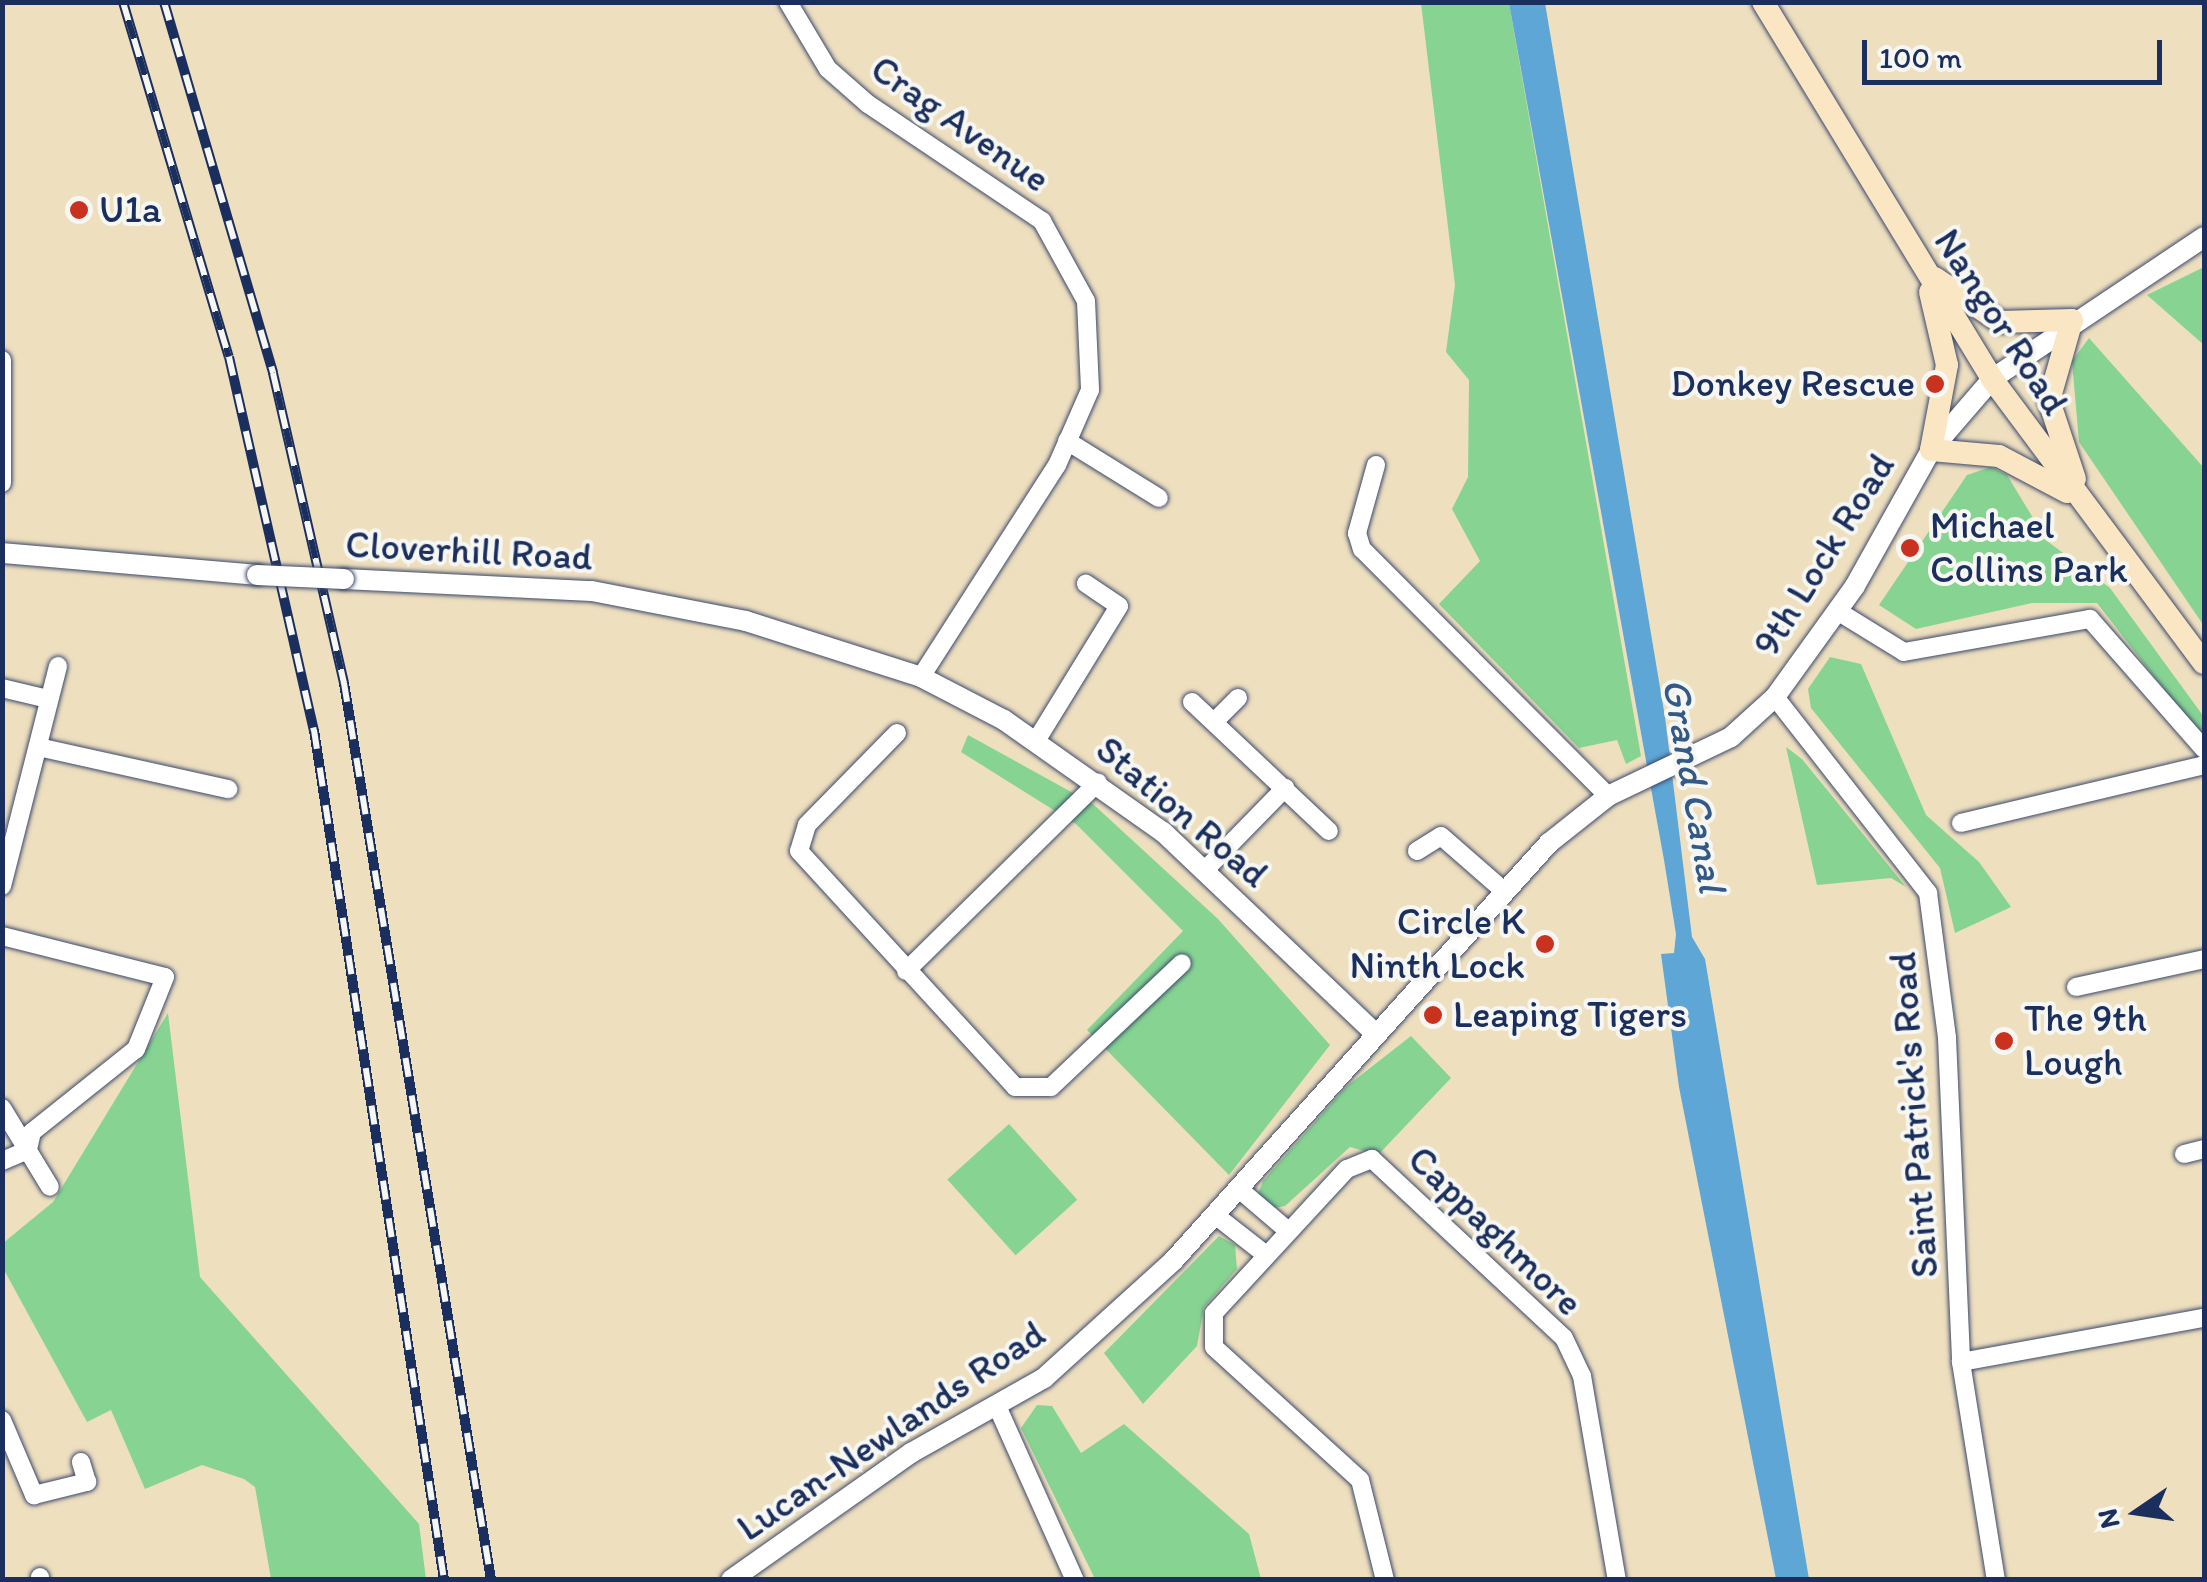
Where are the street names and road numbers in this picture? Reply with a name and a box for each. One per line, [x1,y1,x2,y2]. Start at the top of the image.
street label: Crag Avenue [863,46,1057,202]
street label: Nangor Road [1924,221,2078,423]
street label: 9th Lock Road [1744,446,1904,664]
street label: Cloverhill Road [344,522,594,580]
street label: Station Road [1087,727,1277,897]
street label: Saint Patrick's Road [1880,951,1948,1279]
street label: Cappaghmore [1398,1137,1592,1325]
street label: Lucan-Newlands Road [729,1311,1053,1551]

